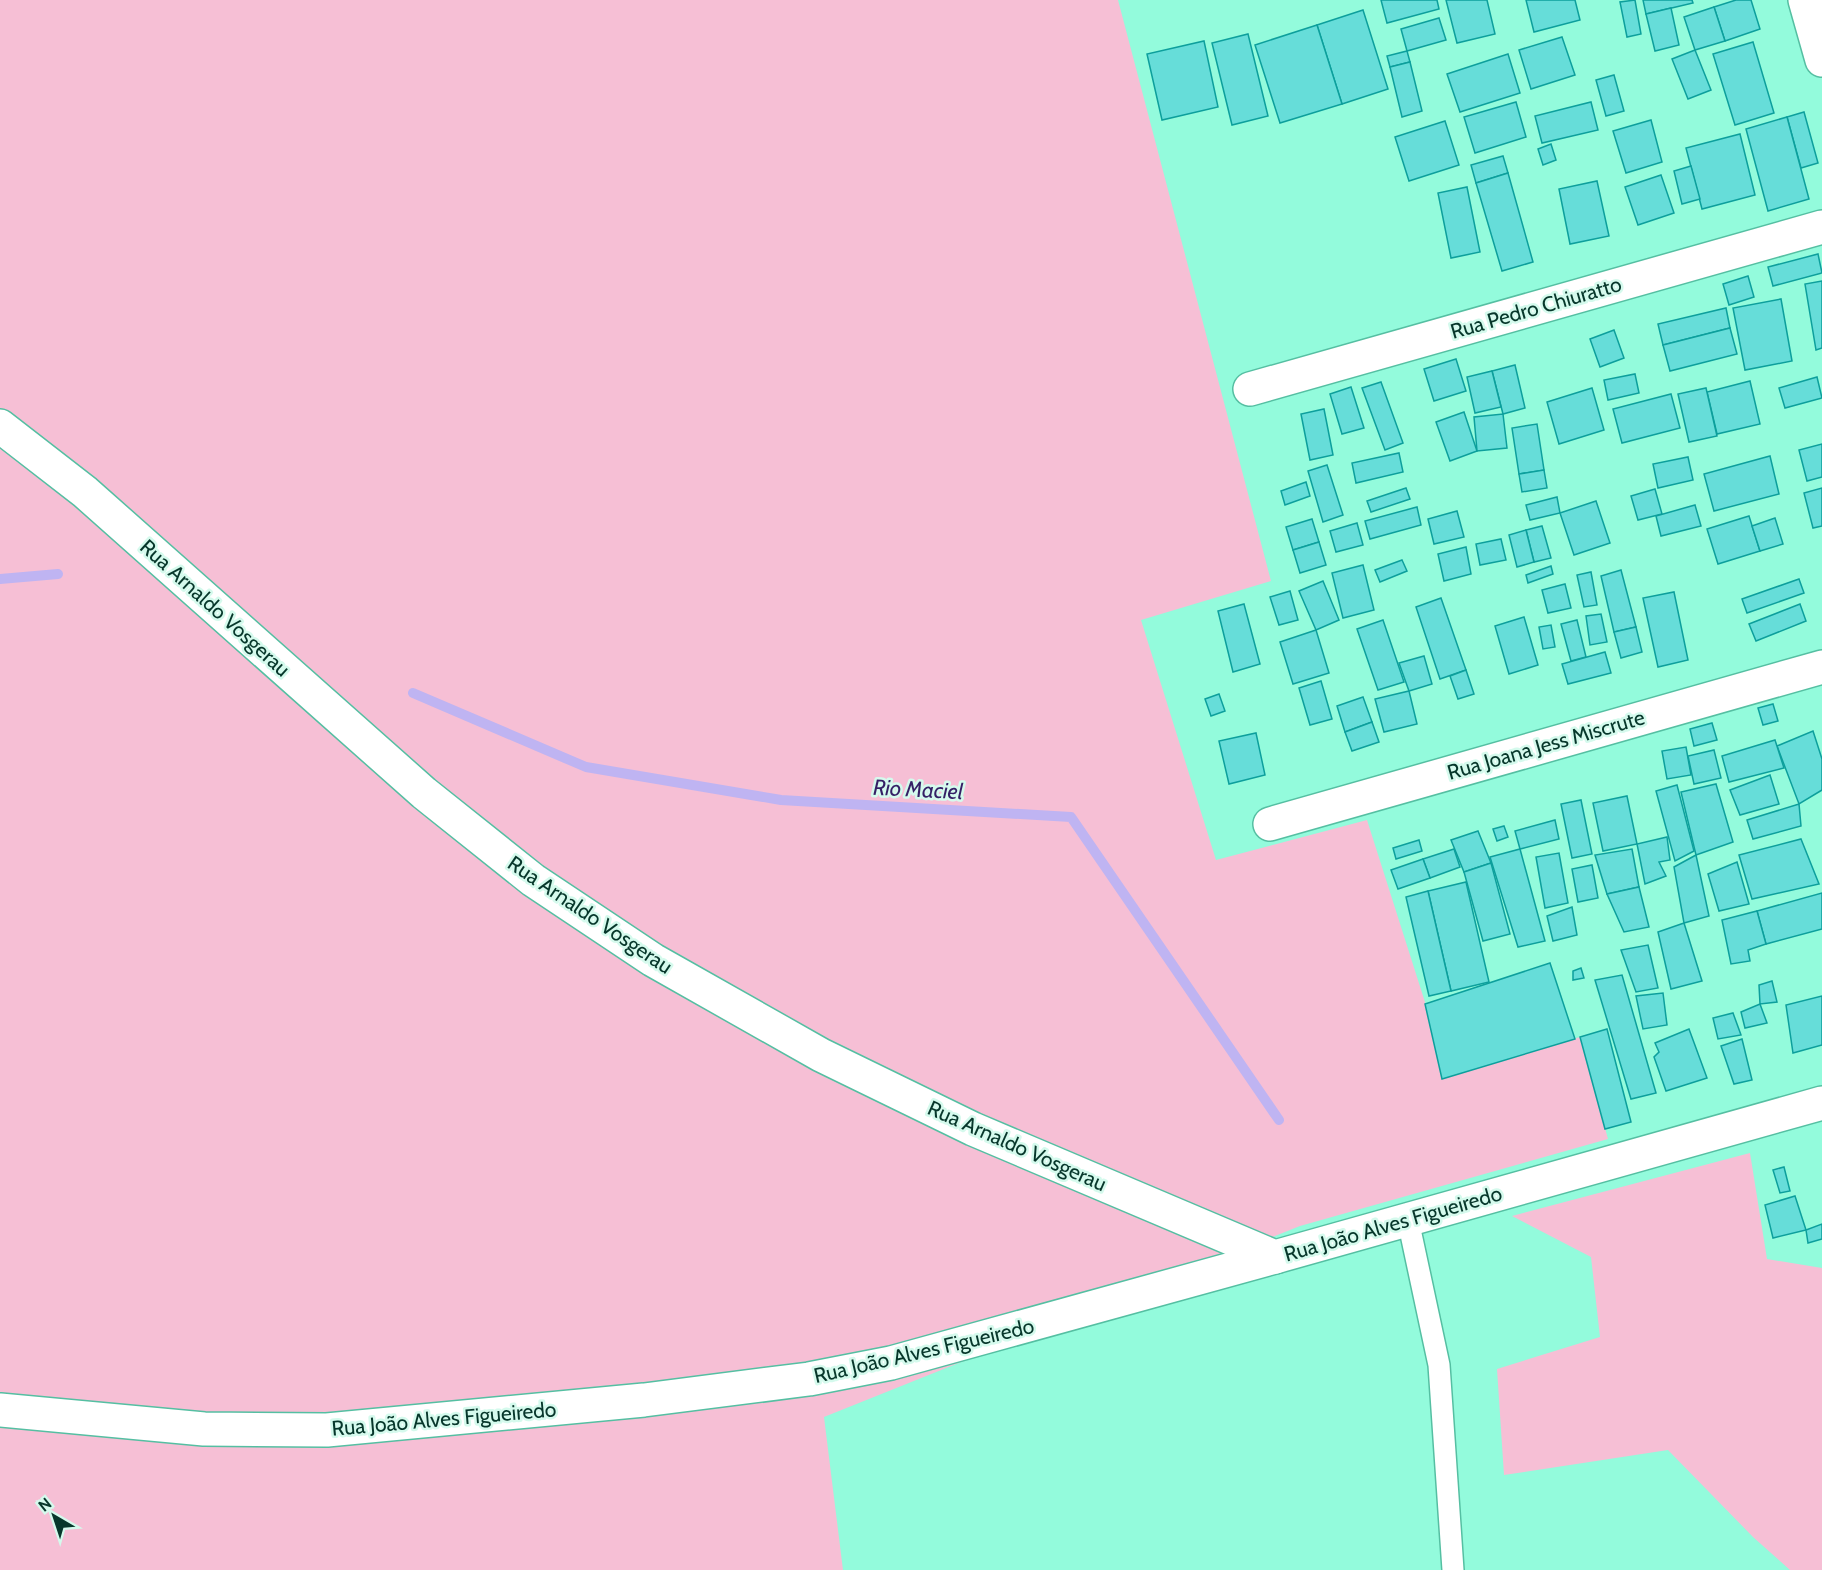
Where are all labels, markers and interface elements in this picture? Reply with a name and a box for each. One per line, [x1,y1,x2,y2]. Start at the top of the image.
street label: Rua Pedro Chiuratto [1447,271,1624,344]
street label: Rua Arnaldo Vosgerau [135,534,295,681]
street label: Rua Joana Jess Miscrute [1444,704,1648,785]
water label: Rio Maciel [872,774,964,805]
street label: Rua Arnaldo Vosgerau [503,850,677,979]
street label: Rua Arnaldo Vosgerau [924,1095,1110,1196]
street label: Rua João Alves Figueiredo [1281,1180,1505,1267]
street label: Rua João Alves Figueiredo [811,1313,1036,1388]
street label: Rua João Alves Figueiredo [331,1396,557,1441]
north arrow [24,1486,84,1546]
text: N [35,1494,55,1516]

